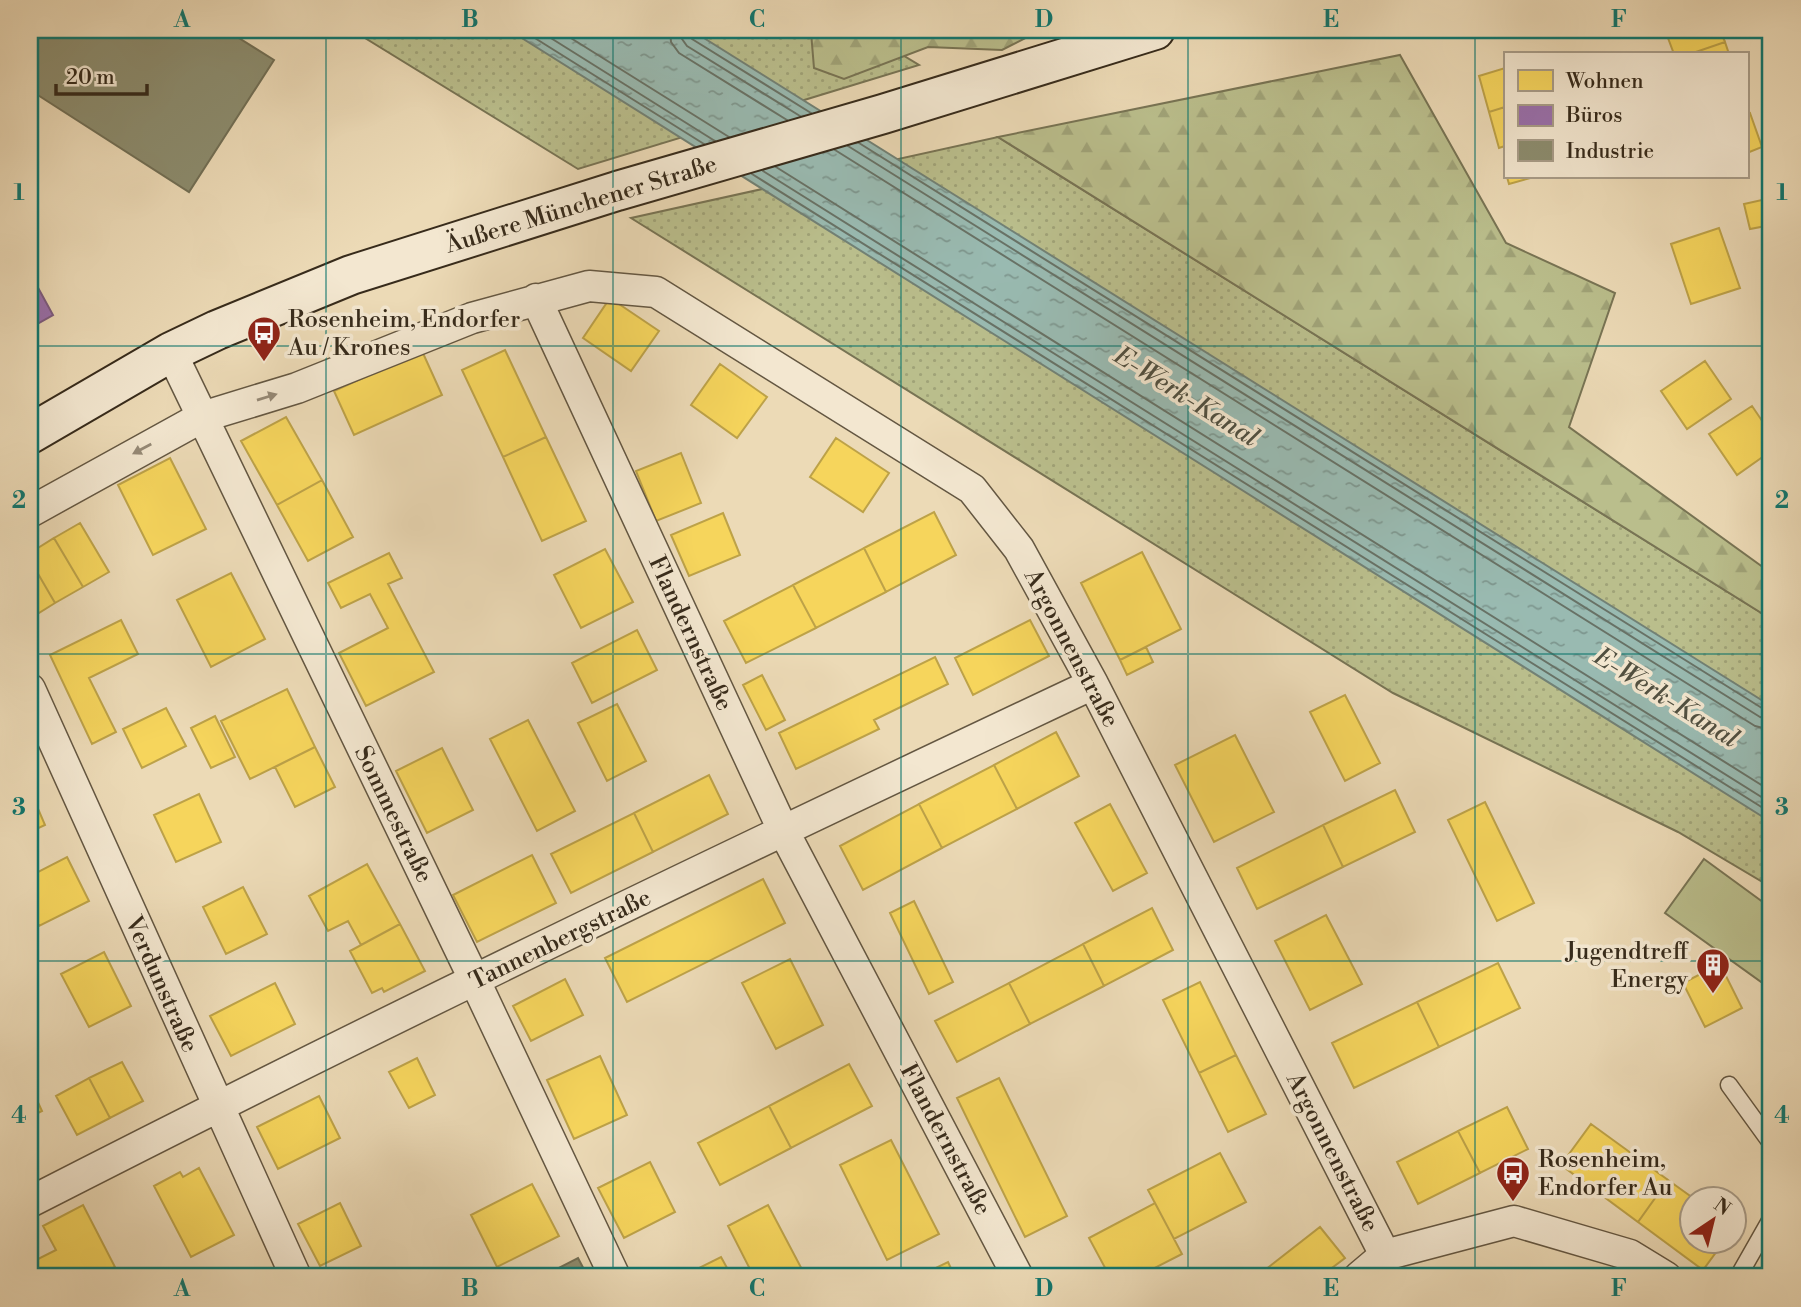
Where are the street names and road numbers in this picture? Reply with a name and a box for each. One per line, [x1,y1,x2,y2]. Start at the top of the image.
street label: Äußere Münchener Straße [441,148,721,261]
street label: Flandernstraße [641,551,739,716]
street label: Argonnenstraße [1016,563,1125,733]
street label: Sommestraße [347,741,439,888]
street label: Tannenbergstraße [465,883,656,997]
street label: Verdunstraße [117,911,205,1057]
street label: Flandernstraße [893,1059,998,1220]
street label: Argonnenstraße [1279,1067,1385,1237]

